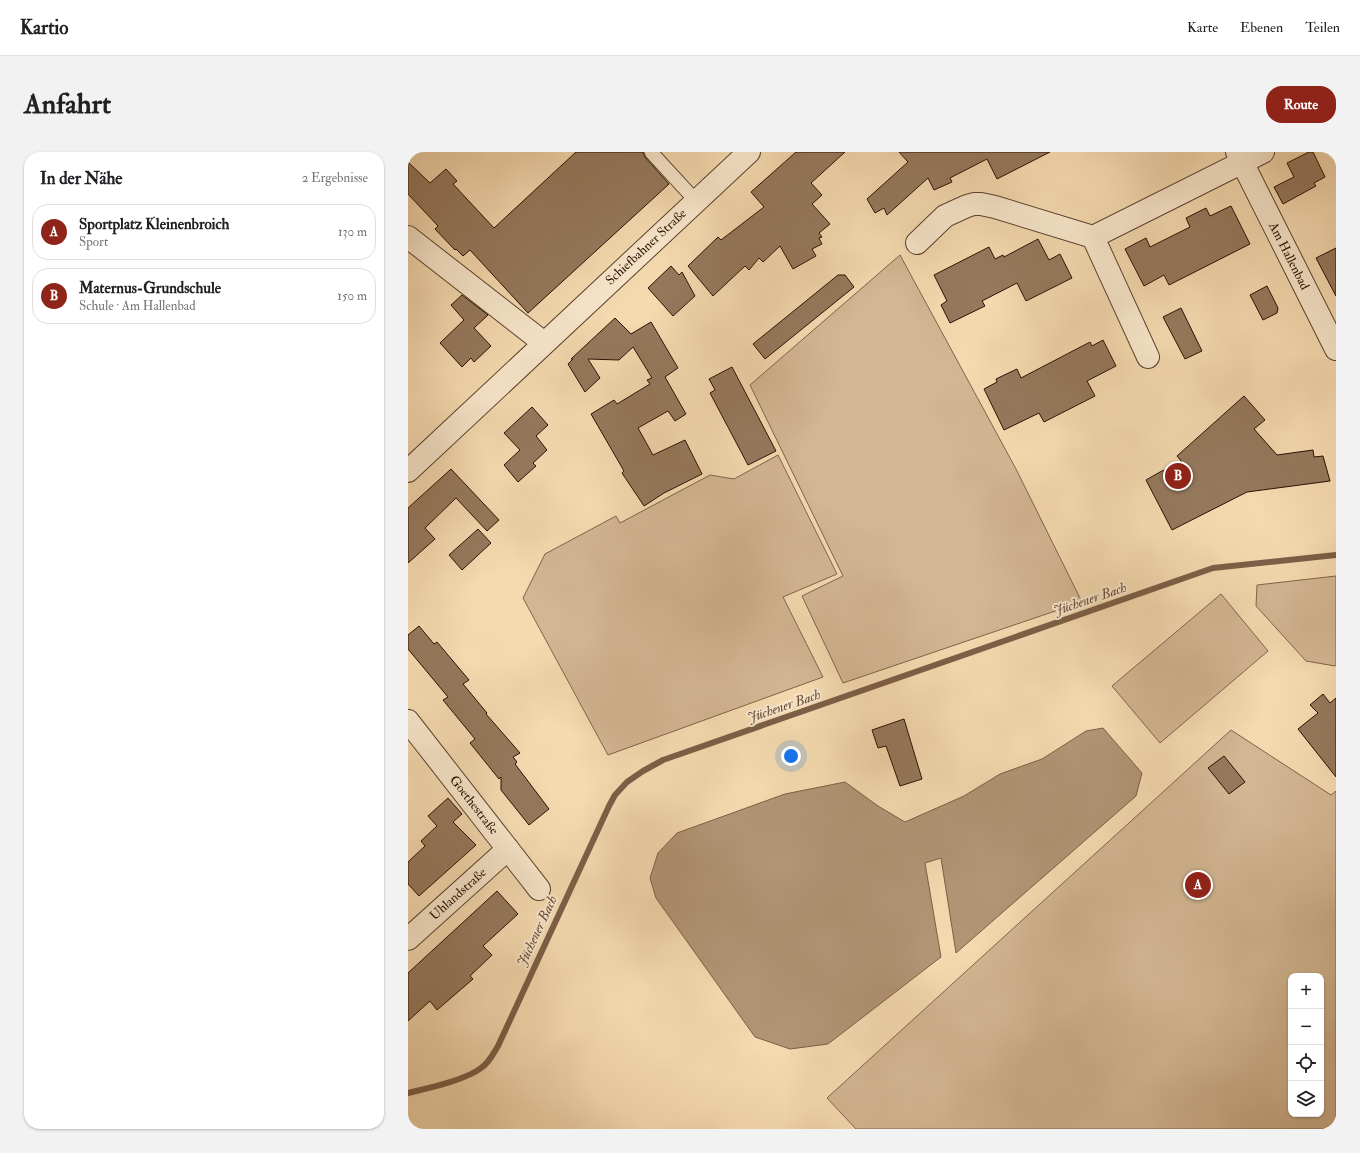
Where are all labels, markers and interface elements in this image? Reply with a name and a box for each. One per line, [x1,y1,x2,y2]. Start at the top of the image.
text: Kartio [20,16,68,40]
text: Karte [1187,19,1218,36]
text: Ebenen [1240,19,1283,36]
text: Teilen [1305,19,1340,36]
button: Route [1266,86,1336,123]
text: Anfahrt [24,87,111,122]
text: In der Nähe [40,168,122,189]
text: 2 Ergebnisse [302,170,368,186]
street label: Schiefbahner Straße [602,205,690,289]
text: Sportplatz Kleinenbroich [79,215,229,234]
street label: Am Hallenbad [1265,219,1313,293]
text: A [50,224,58,240]
text: 130 m [338,224,367,240]
text: Sport [79,234,108,250]
text: Maternus-Grundschule [79,279,221,298]
text: B [50,288,58,304]
text: 150 m [337,288,367,304]
text: Schule · Am Hallenbad [79,298,196,314]
pin: B [1165,461,1191,491]
water label: Jüchener Bach [1051,579,1129,619]
water label: Jüchener Bach [745,686,823,726]
your location [781,746,801,766]
street label: Goethestraße [446,772,502,838]
street label: Uhlandstraße [426,864,490,924]
pin: A [1185,870,1211,900]
water label: Jüchener Bach [513,893,561,969]
map controls [1288,973,1324,1117]
button: + [1288,973,1324,1009]
button: − [1288,1009,1324,1045]
button: locate [1288,1045,1324,1081]
button: layers [1288,1081,1324,1117]

